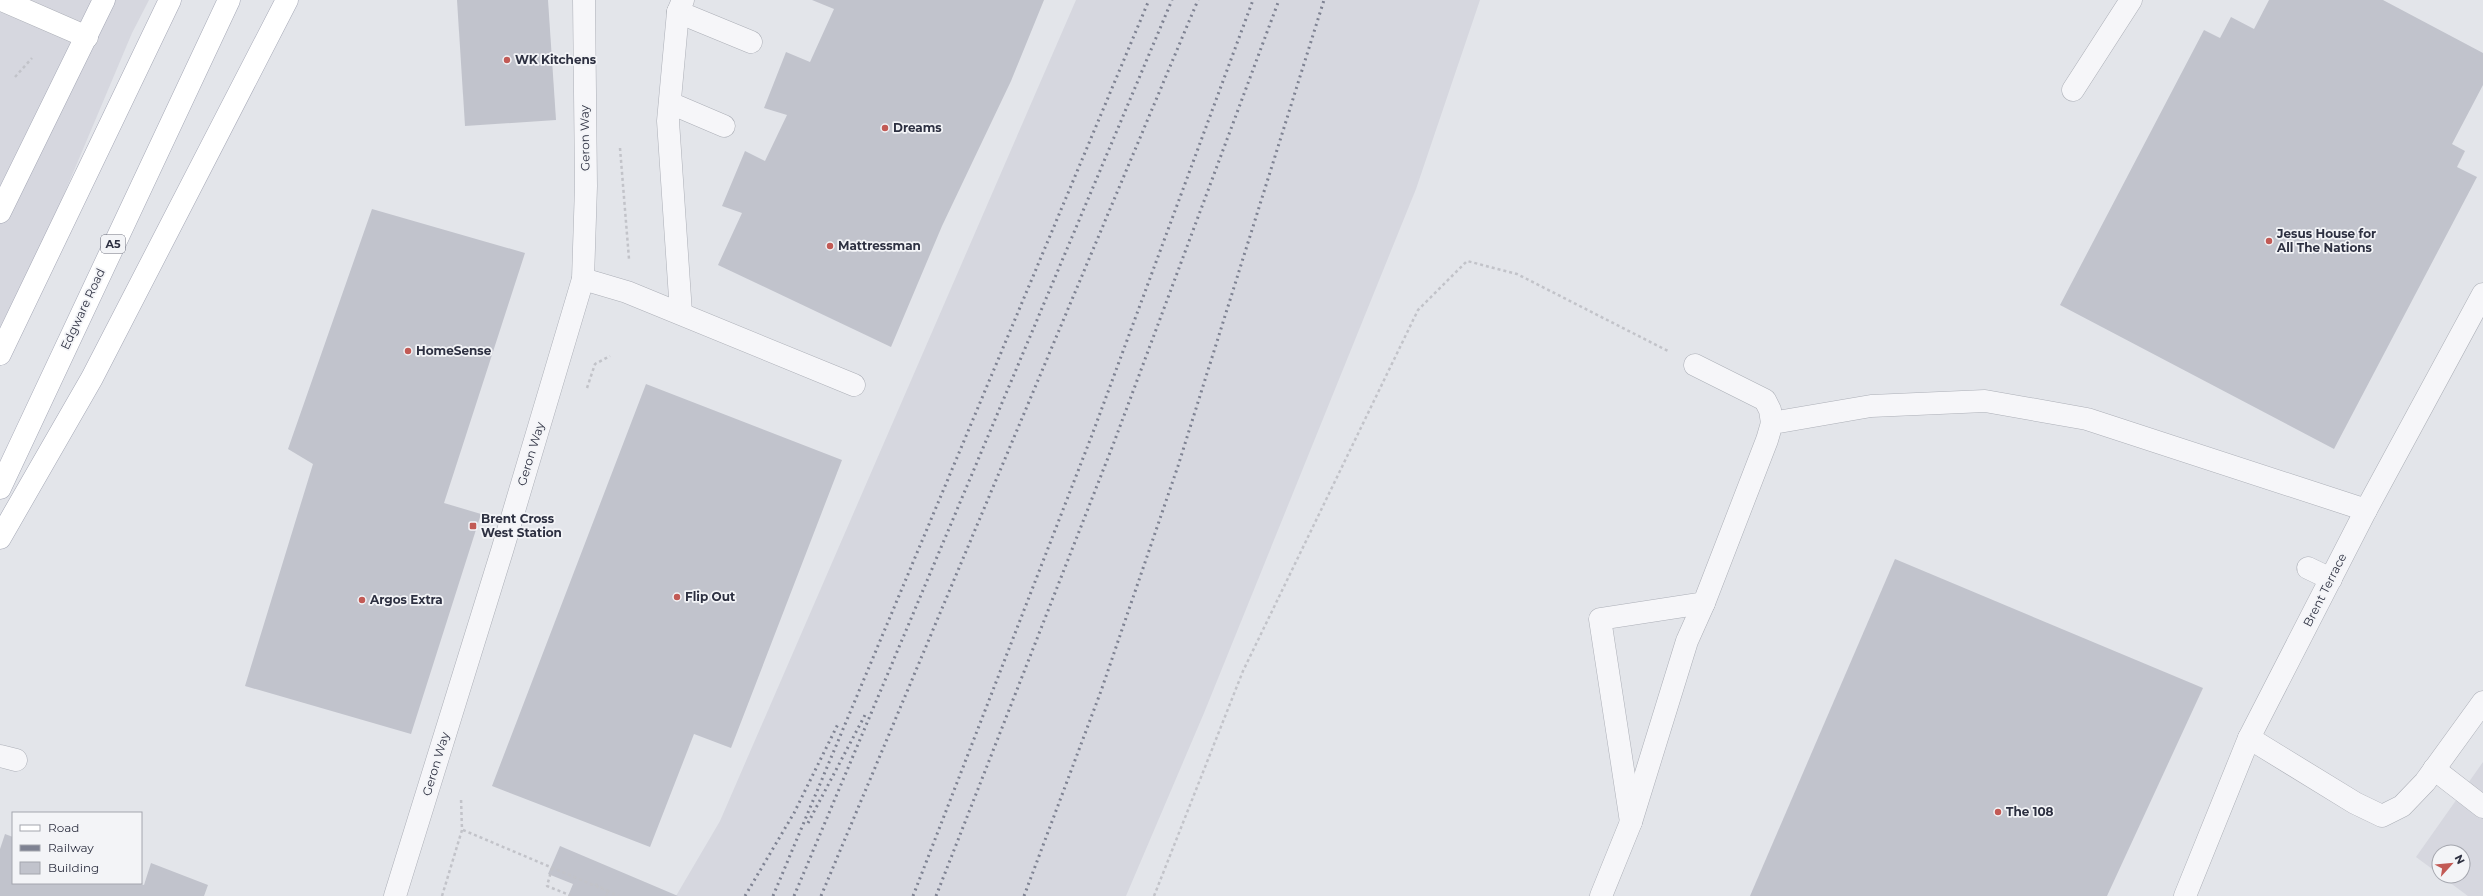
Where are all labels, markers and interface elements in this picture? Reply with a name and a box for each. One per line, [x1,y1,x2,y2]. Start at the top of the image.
place label: WK Kitchens [515,52,597,67]
marker: WK Kitchens [502,55,512,65]
street label: Geron Way [576,104,593,171]
place label: Dreams [893,120,942,135]
marker: Dreams [880,123,890,133]
place label: Jesus House for All The Nations [2276,226,2376,255]
road number: A5 [101,235,125,253]
marker: Jesus House for All The Nations [2264,236,2274,246]
place label: Mattressman [838,238,921,253]
marker: Mattressman [825,241,835,251]
street label: Edgware Road [57,266,108,352]
place label: HomeSense [416,343,492,358]
marker: HomeSense [403,346,413,356]
street label: Geron Way [514,420,547,488]
place label: Brent Cross West Station [481,511,562,540]
marker: Brent Cross West Station [468,521,478,531]
street label: Brent Terrace [2300,550,2350,629]
place label: Flip Out [685,589,736,604]
place label: Argos Extra [369,592,443,607]
marker: Flip Out [672,592,682,602]
marker: Argos Extra [357,595,367,605]
street label: Geron Way [419,730,452,798]
place label: The 108 [2006,804,2054,819]
marker: The 108 [1993,807,2003,817]
legend [12,812,142,884]
text: Road [48,820,79,835]
text: Railway [48,840,94,855]
north arrow [2431,844,2471,884]
text: N [2452,852,2468,867]
text: Building [48,860,99,875]

